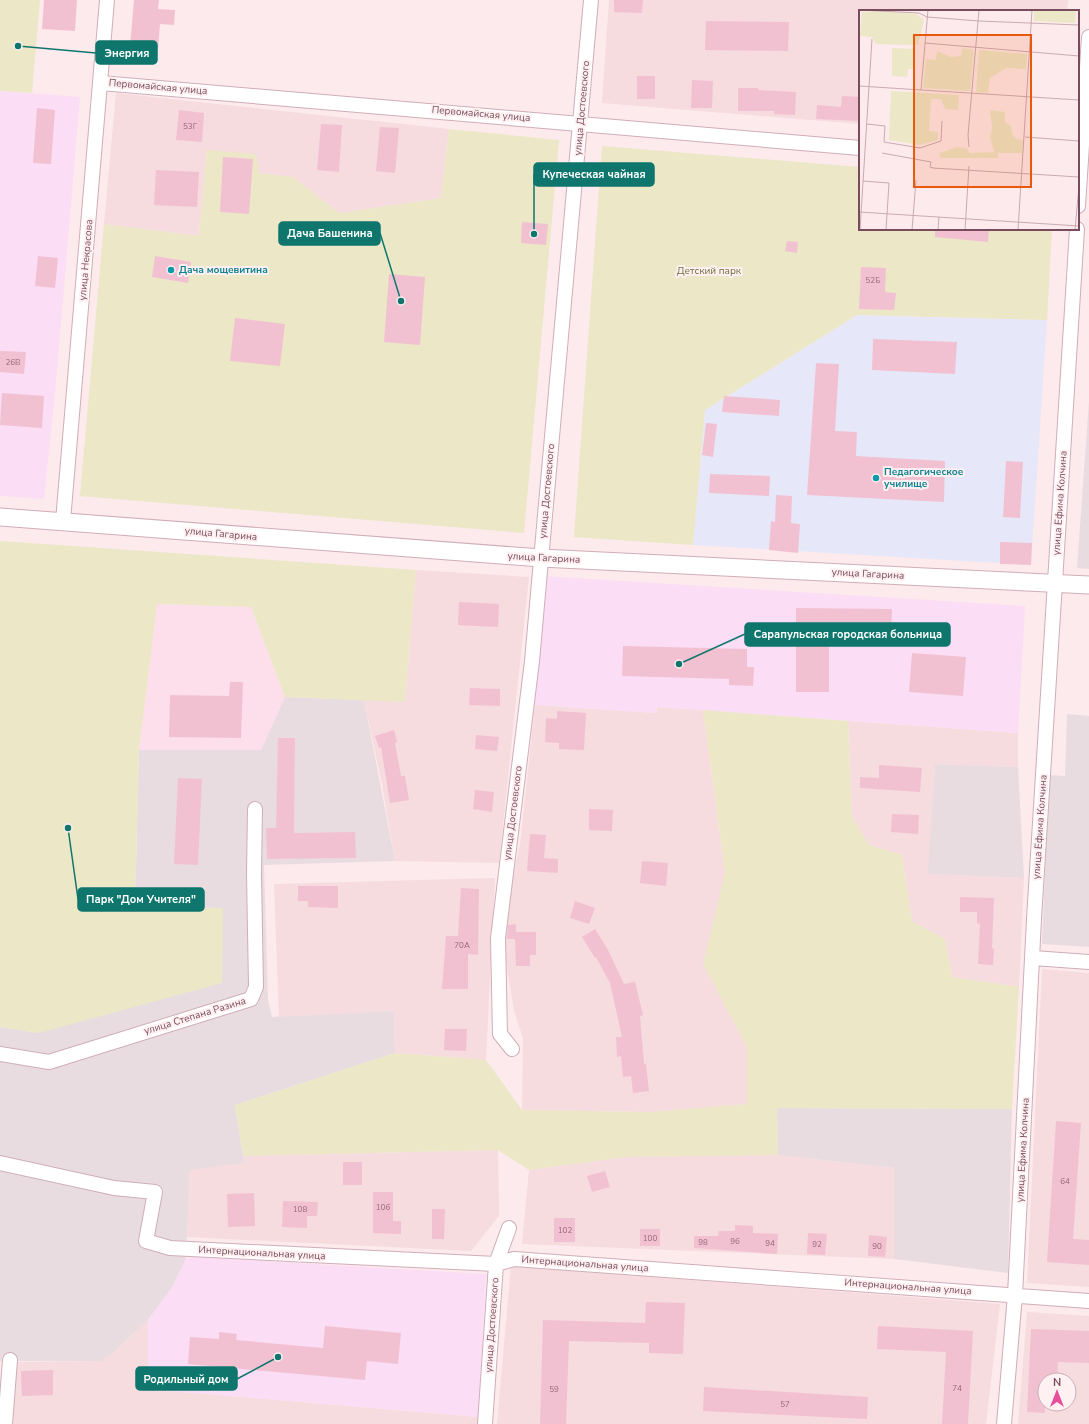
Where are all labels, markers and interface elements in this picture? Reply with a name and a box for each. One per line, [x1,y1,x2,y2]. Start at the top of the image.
inset map [859,10,1079,230]
callout: Энергия [96,41,157,64]
text: Энергия [105,46,149,61]
street label: улица Достоевского [571,60,593,156]
street label: Первомайская улица [108,76,208,98]
street label: Первомайская улица [431,103,531,125]
house number: 53Г [183,121,198,132]
callout: Купеческая чайная [534,163,654,186]
text: Купеческая чайная [542,167,646,182]
street label: улица Некрасова [75,219,97,301]
callout: Дача Башенина [279,222,380,245]
text: Дача Башенина [287,226,373,241]
place label: Дача мощевитина [179,263,268,277]
park label: Детский парк [677,264,742,278]
marker: Дача мощевитина [166,265,176,275]
house number: 52Б [866,275,880,286]
house number: 26В [5,357,21,368]
street label: улица Достоевского [536,443,558,539]
street label: улица Ефима Колчина [1049,450,1071,556]
place label: Педагогическое училище [884,465,964,491]
marker: Педагогическое училище [871,473,881,483]
street label: улица Гагарина [184,524,258,544]
street label: улица Гагарина [507,549,581,567]
street label: улица Гагарина [831,565,905,583]
callout: Сарапульская городская больница [745,623,950,646]
text: Сарапульская городская больница [754,627,942,642]
street label: улица Достоевского [500,765,526,861]
street label: улица Ефима Колчина [1029,774,1051,880]
callout: Парк "Дом Учителя" [78,888,204,911]
text: Парк "Дом Учителя" [86,892,196,907]
house number: 70А [454,940,470,951]
street label: улица Степана Разина [142,994,248,1038]
street label: улица Ефима Колчина [1013,1097,1033,1203]
house number: 64 [1060,1176,1070,1187]
house number: 106 [376,1202,390,1213]
house number: 108 [293,1204,307,1215]
house number: 102 [558,1225,572,1236]
house number: 100 [643,1233,657,1244]
house number: 96 [730,1236,740,1247]
house number: 98 [698,1237,708,1248]
house number: 94 [765,1238,775,1249]
house number: 92 [812,1239,822,1250]
house number: 90 [872,1241,882,1252]
street label: Интернациональная улица [198,1243,326,1263]
street label: Интернациональная улица [521,1253,649,1275]
street label: Интернациональная улица [844,1276,972,1298]
street label: улица Достоевского [482,1277,502,1373]
callout: Родильный дом [136,1367,237,1390]
text: Родильный дом [143,1372,229,1387]
north arrow [1037,1372,1077,1412]
text: N [1053,1375,1061,1390]
house number: 74 [952,1383,962,1394]
house number: 59 [549,1384,559,1395]
house number: 57 [780,1399,790,1410]

